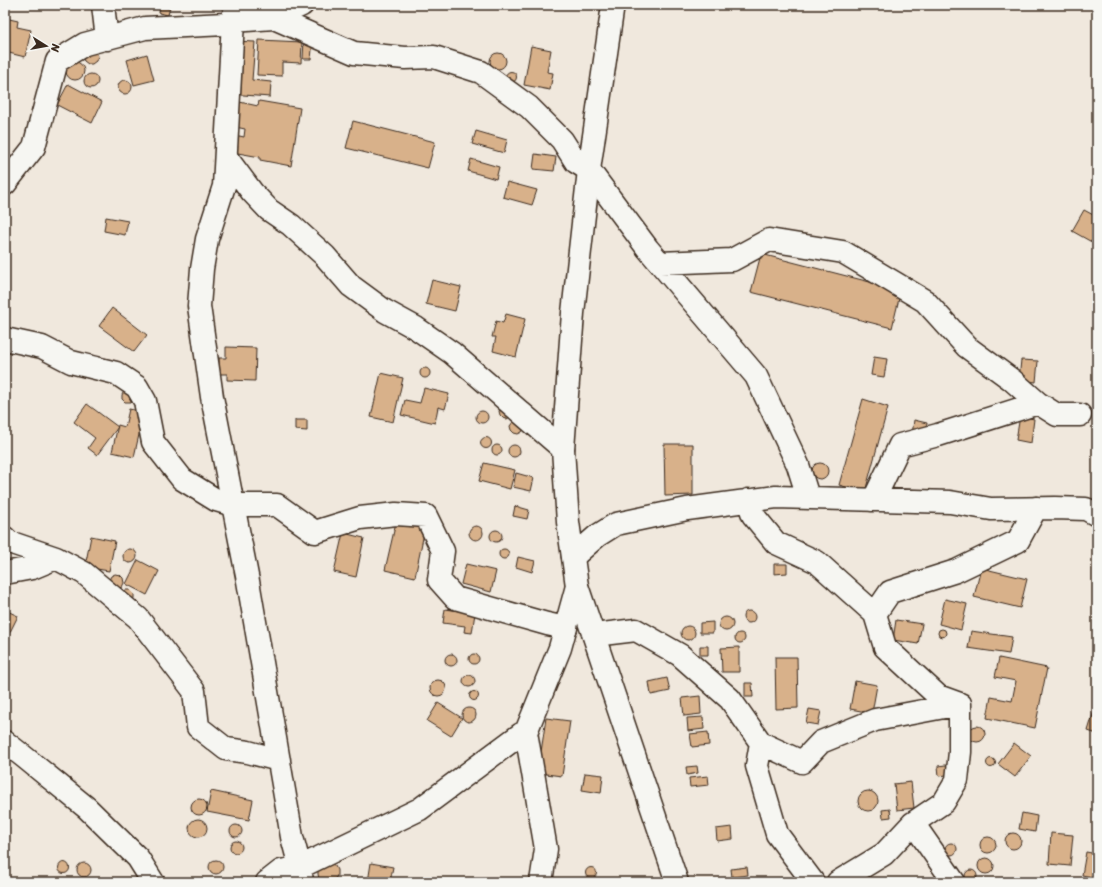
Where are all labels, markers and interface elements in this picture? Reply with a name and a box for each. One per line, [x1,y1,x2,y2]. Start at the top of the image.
north arrow [26,26,66,66]
text: N [45,41,66,54]

